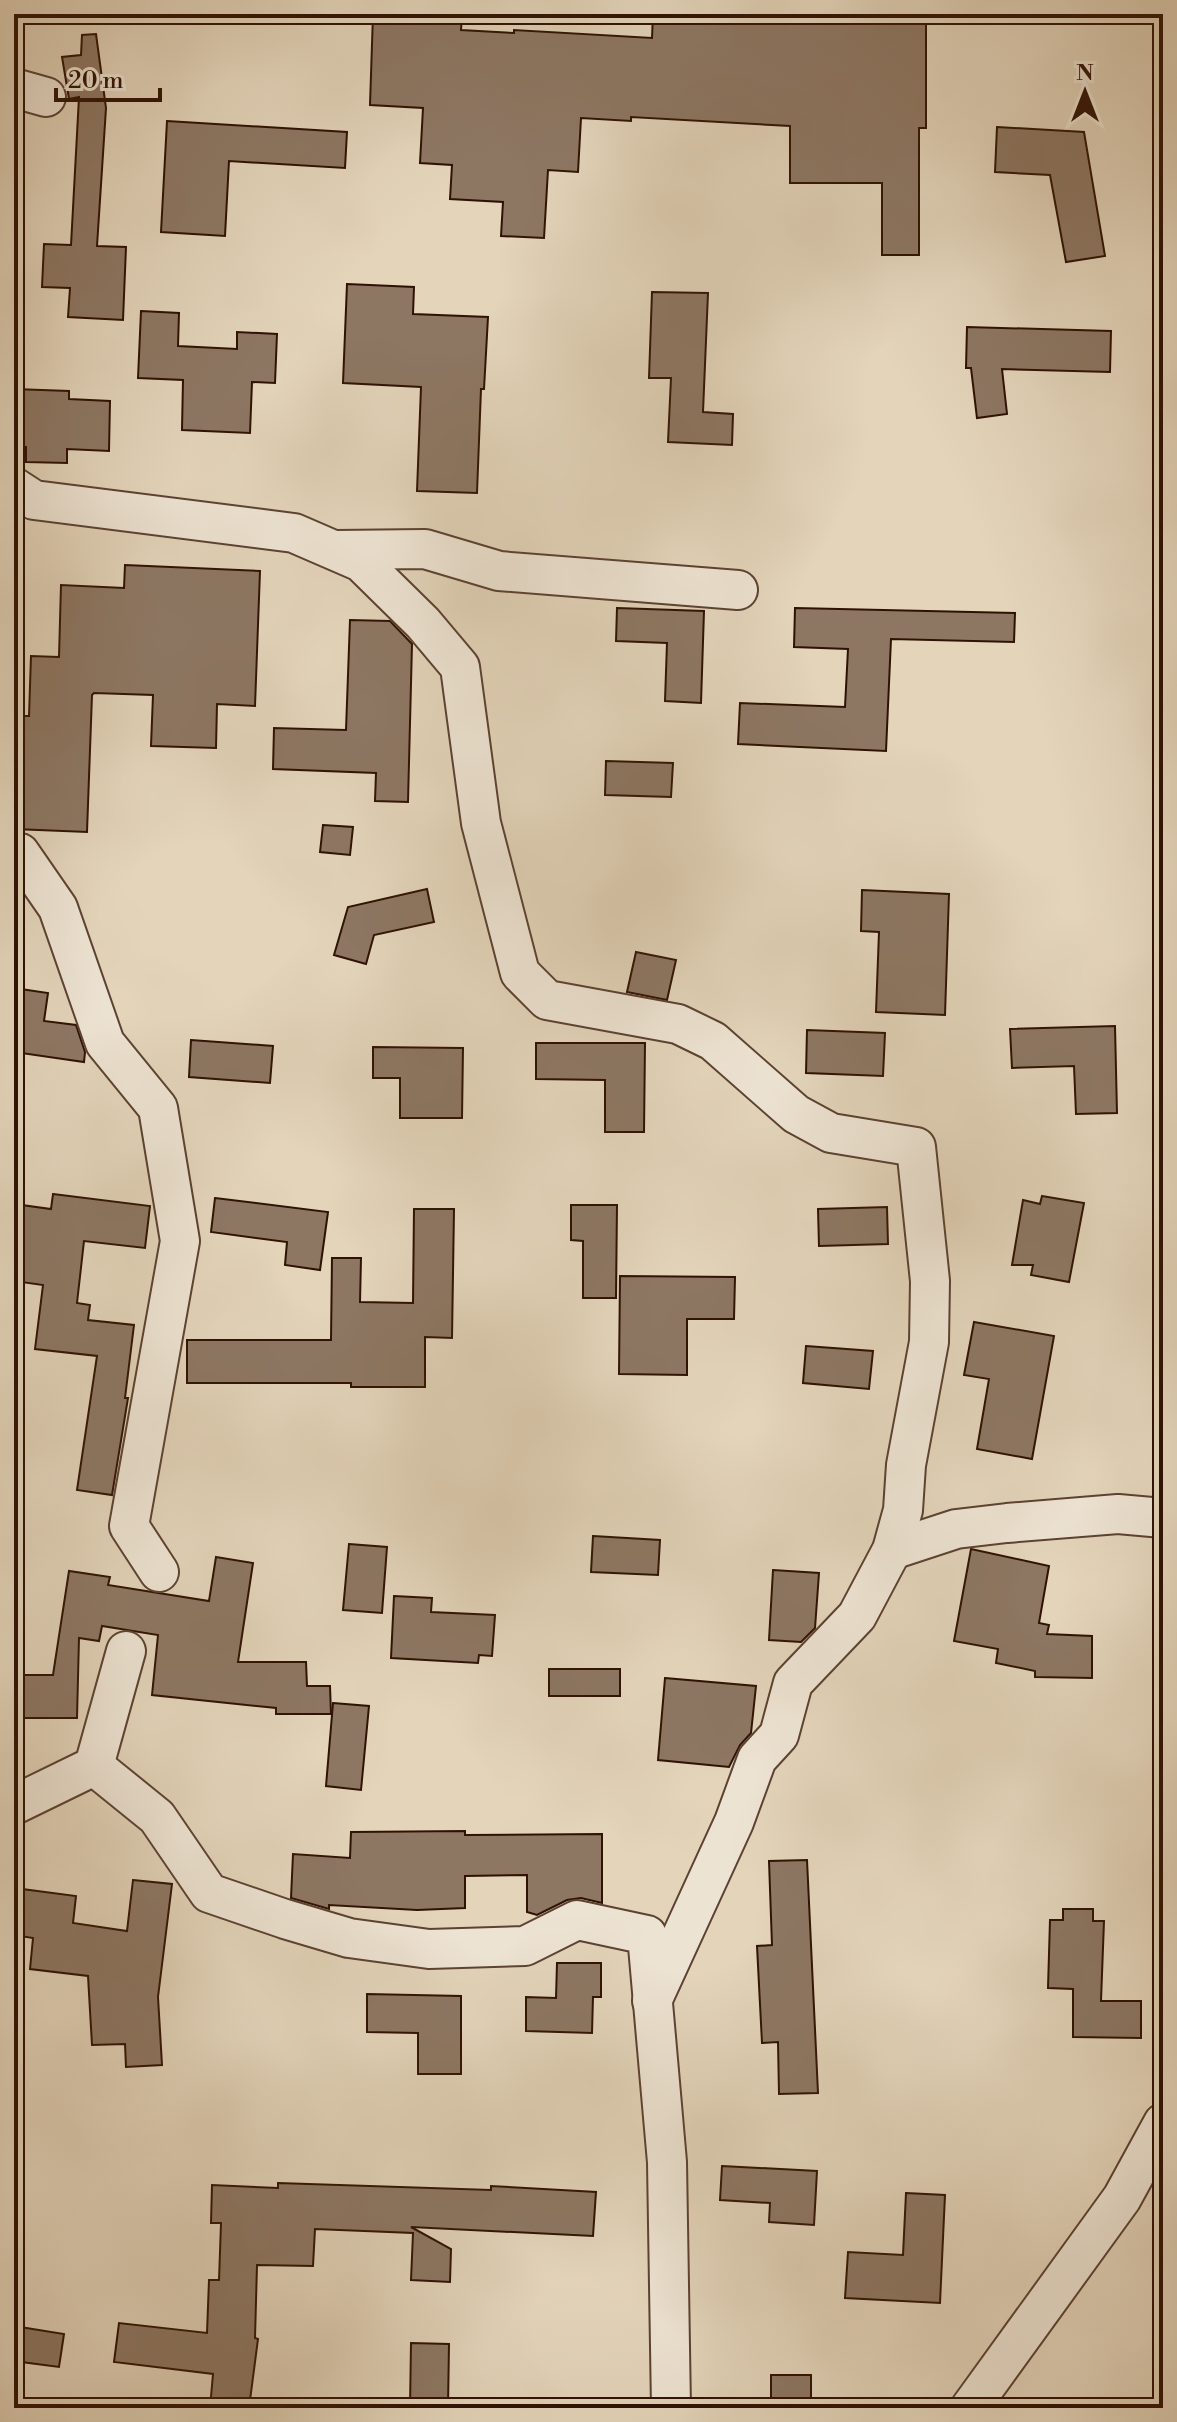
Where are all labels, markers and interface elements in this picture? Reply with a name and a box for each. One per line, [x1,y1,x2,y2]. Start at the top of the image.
scale bar [56,52,160,102]
north arrow [1045,52,1125,132]
text: N [1076,60,1094,87]
text: 20 m [68,66,124,96]

